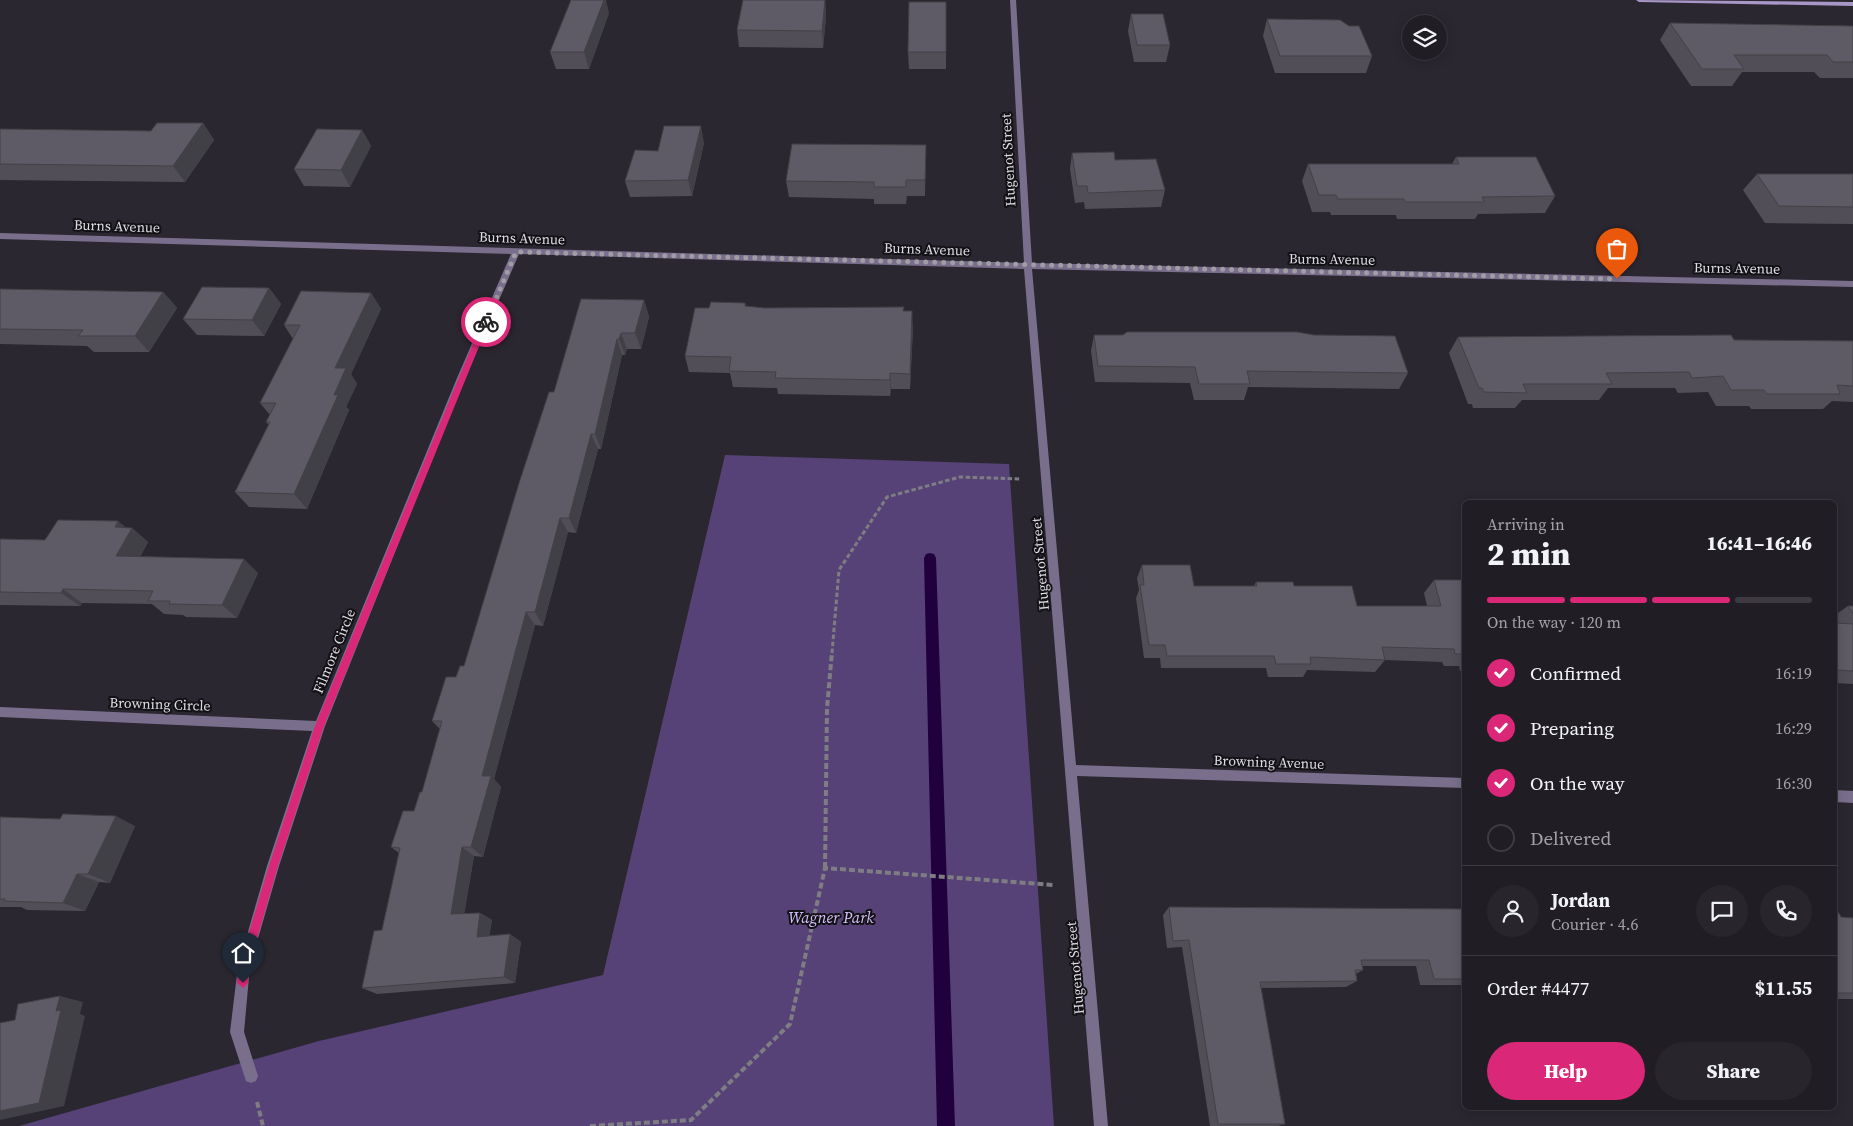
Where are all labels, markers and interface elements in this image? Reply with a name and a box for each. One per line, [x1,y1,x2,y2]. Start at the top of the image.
map controls [1402,15,1447,60]
button: layers [1402,15,1447,60]
street label: Hugenot Street [996,113,1020,207]
street label: Burns Avenue [73,214,161,238]
street label: Burns Avenue [478,226,566,250]
pin [1596,228,1638,279]
icon: bag [1603,235,1631,263]
street label: Burns Avenue [883,237,971,261]
street label: Burns Avenue [1289,248,1375,270]
street label: Burns Avenue [1694,257,1780,279]
courier [461,297,511,347]
icon: bike [472,308,500,336]
text: Arriving in [1487,513,1565,535]
street label: Hugenot Street [1026,516,1054,611]
text: 16:41–16:46 [1707,530,1812,556]
text: 2 min [1487,532,1570,576]
street label: Filmore Circle [308,606,360,696]
text: On the way · 120 m [1487,611,1621,633]
icon: check [1487,659,1515,687]
text: Confirmed [1530,660,1621,686]
text: 16:19 [1775,662,1812,684]
street label: Browning Circle [109,692,211,716]
icon: check [1487,714,1515,742]
text: Preparing [1530,715,1614,741]
text: 16:29 [1775,717,1812,739]
street label: Browning Avenue [1213,750,1325,774]
icon: check [1487,769,1515,797]
text: On the way [1530,770,1625,796]
text: 16:30 [1775,772,1812,794]
text: Delivered [1530,825,1611,851]
button: person [1487,885,1539,937]
button: chat [1696,885,1748,937]
button: phone [1760,885,1812,937]
text: Jordan [1551,887,1610,913]
park label: Wagner Park [788,906,874,928]
text: Courier · 4.6 [1551,913,1639,935]
street label: Hugenot Street [1061,920,1089,1015]
pin [222,932,264,983]
icon: home [229,939,257,967]
text: Order #4477 [1487,975,1589,1001]
text: $11.55 [1755,975,1812,1001]
button: Help [1487,1042,1645,1100]
button: Share [1655,1042,1812,1100]

